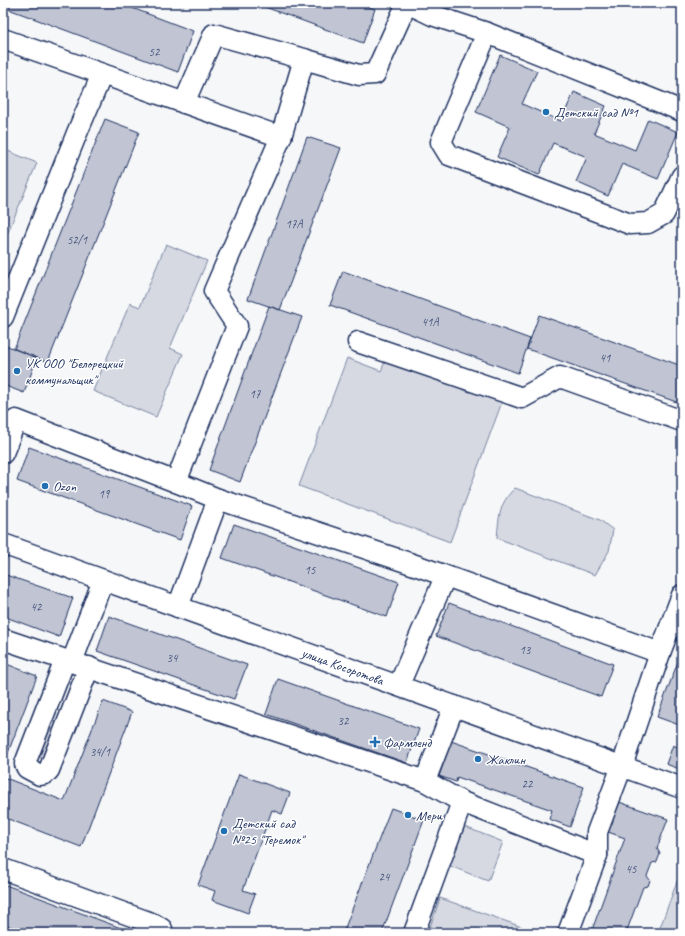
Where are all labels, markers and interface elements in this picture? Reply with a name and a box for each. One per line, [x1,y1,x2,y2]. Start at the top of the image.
house number: 52 [149,44,161,60]
place label: Детский сад №1 [554,104,639,121]
marker: Детский сад №1 [541,107,551,117]
house number: 17А [286,216,303,232]
house number: 52/1 [67,232,88,248]
house number: 41А [422,314,439,330]
house number: 41 [600,350,611,366]
place label: УК ООО "Белорецкий коммунальщик" [25,355,124,388]
marker: УК ООО "Белорецкий коммунальщик" [12,366,22,376]
house number: 17 [250,386,261,402]
place label: Ozon [53,478,77,495]
marker: Ozon [40,481,50,491]
house number: 19 [99,486,111,502]
house number: 15 [305,562,316,578]
house number: 42 [31,599,43,615]
house number: 13 [520,642,532,658]
street label: улица Косоротова [299,644,387,689]
house number: 34 [167,650,179,666]
house number: 32 [338,713,350,729]
place label: Фармленд [383,734,433,751]
marker: Фармленд [370,737,380,747]
house number: 34/1 [90,744,111,760]
place label: Жаклин [486,751,526,768]
marker: Жаклин [473,754,483,764]
house number: 22 [522,776,534,792]
place label: Мери [416,807,443,824]
marker: Мери [403,810,413,820]
place label: Детский сад №25 "Теремок" [232,815,306,848]
marker: Детский сад №25 "Теремок" [219,826,229,836]
house number: 45 [626,861,637,877]
house number: 24 [379,869,391,885]

